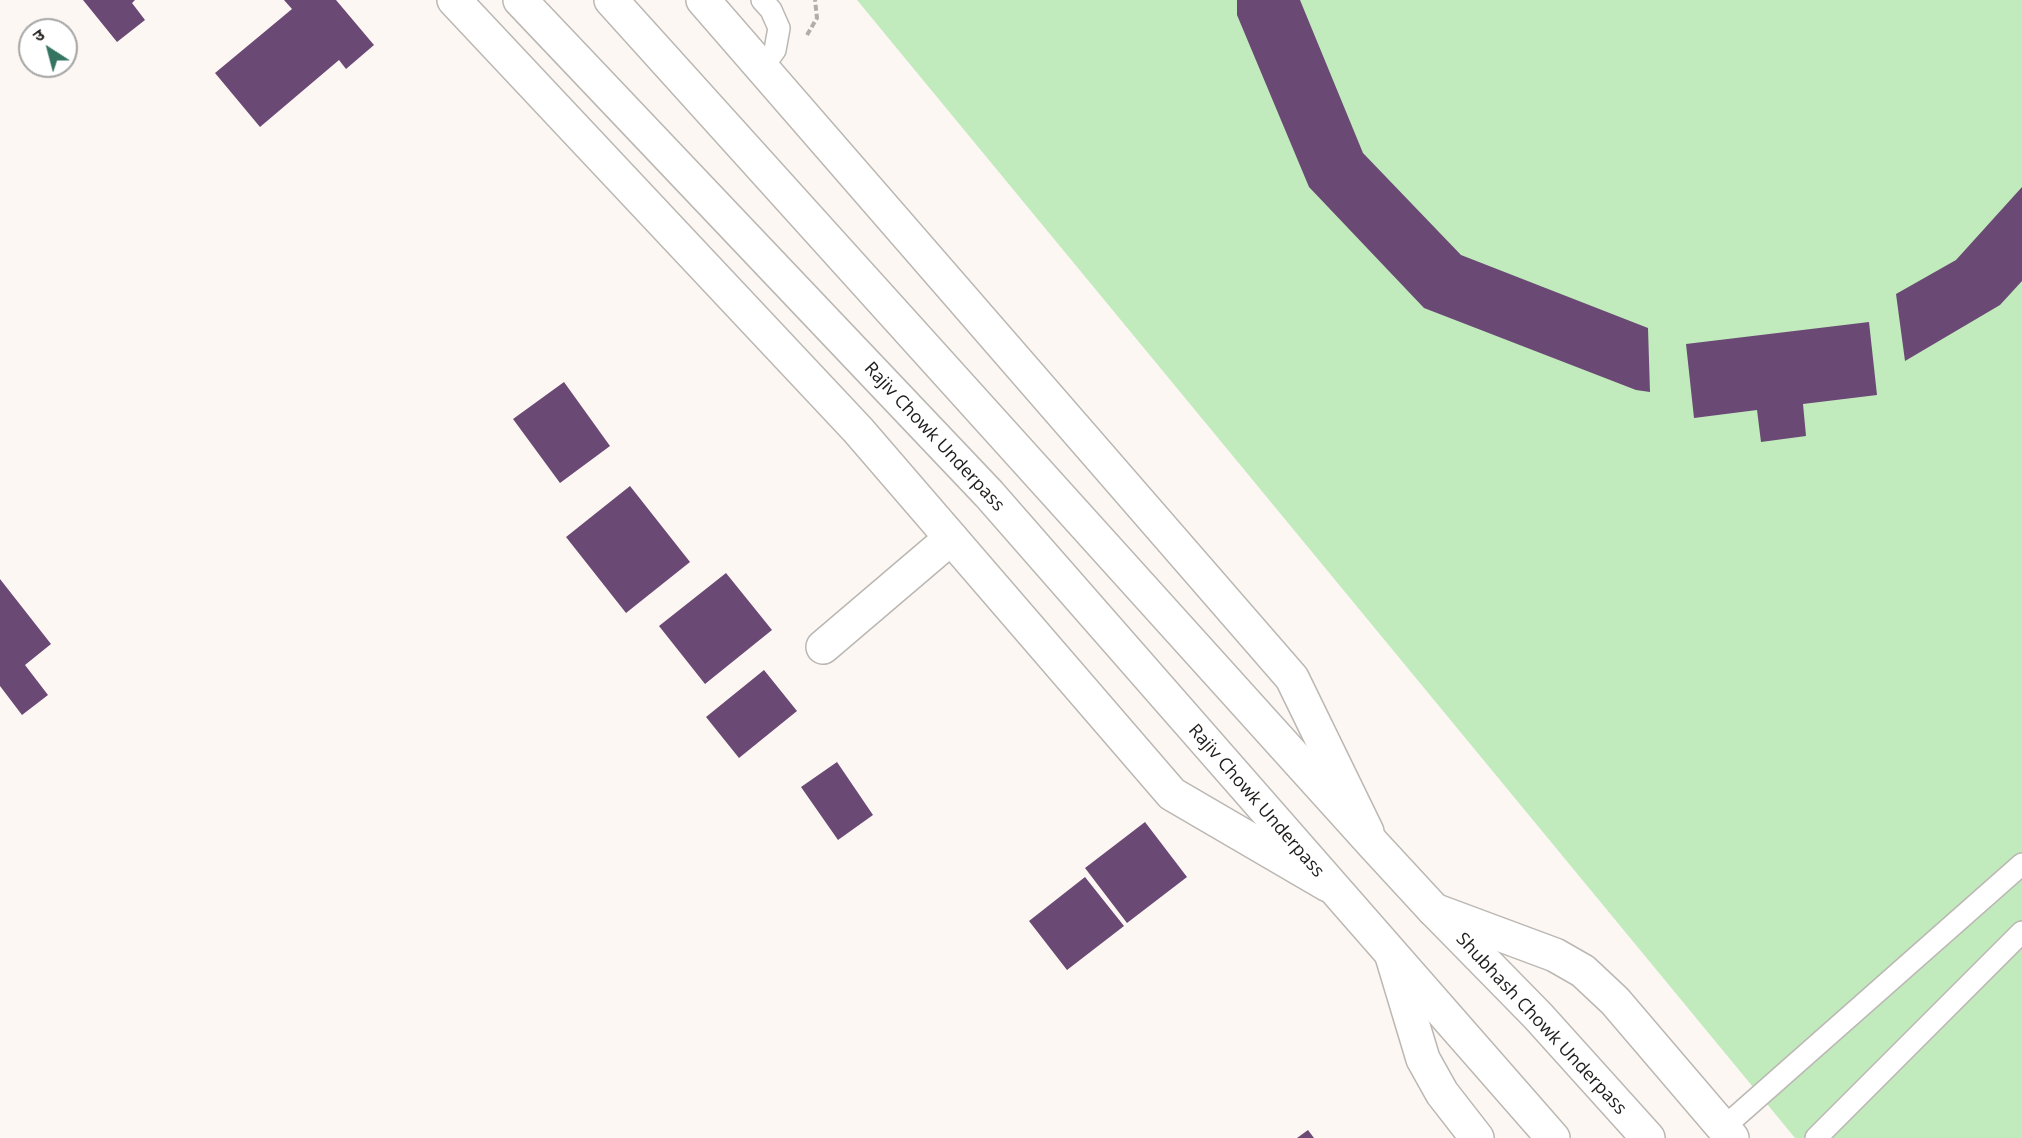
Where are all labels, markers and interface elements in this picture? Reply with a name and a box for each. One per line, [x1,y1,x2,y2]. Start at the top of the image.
north arrow [18,18,78,78]
text: उ [28,23,49,47]
street label: Rajiv Chowk Underpass [859,358,1009,516]
street label: Rajiv Chowk Underpass [1184,720,1328,882]
street label: Shubhash Chowk Underpass [1451,929,1631,1119]

